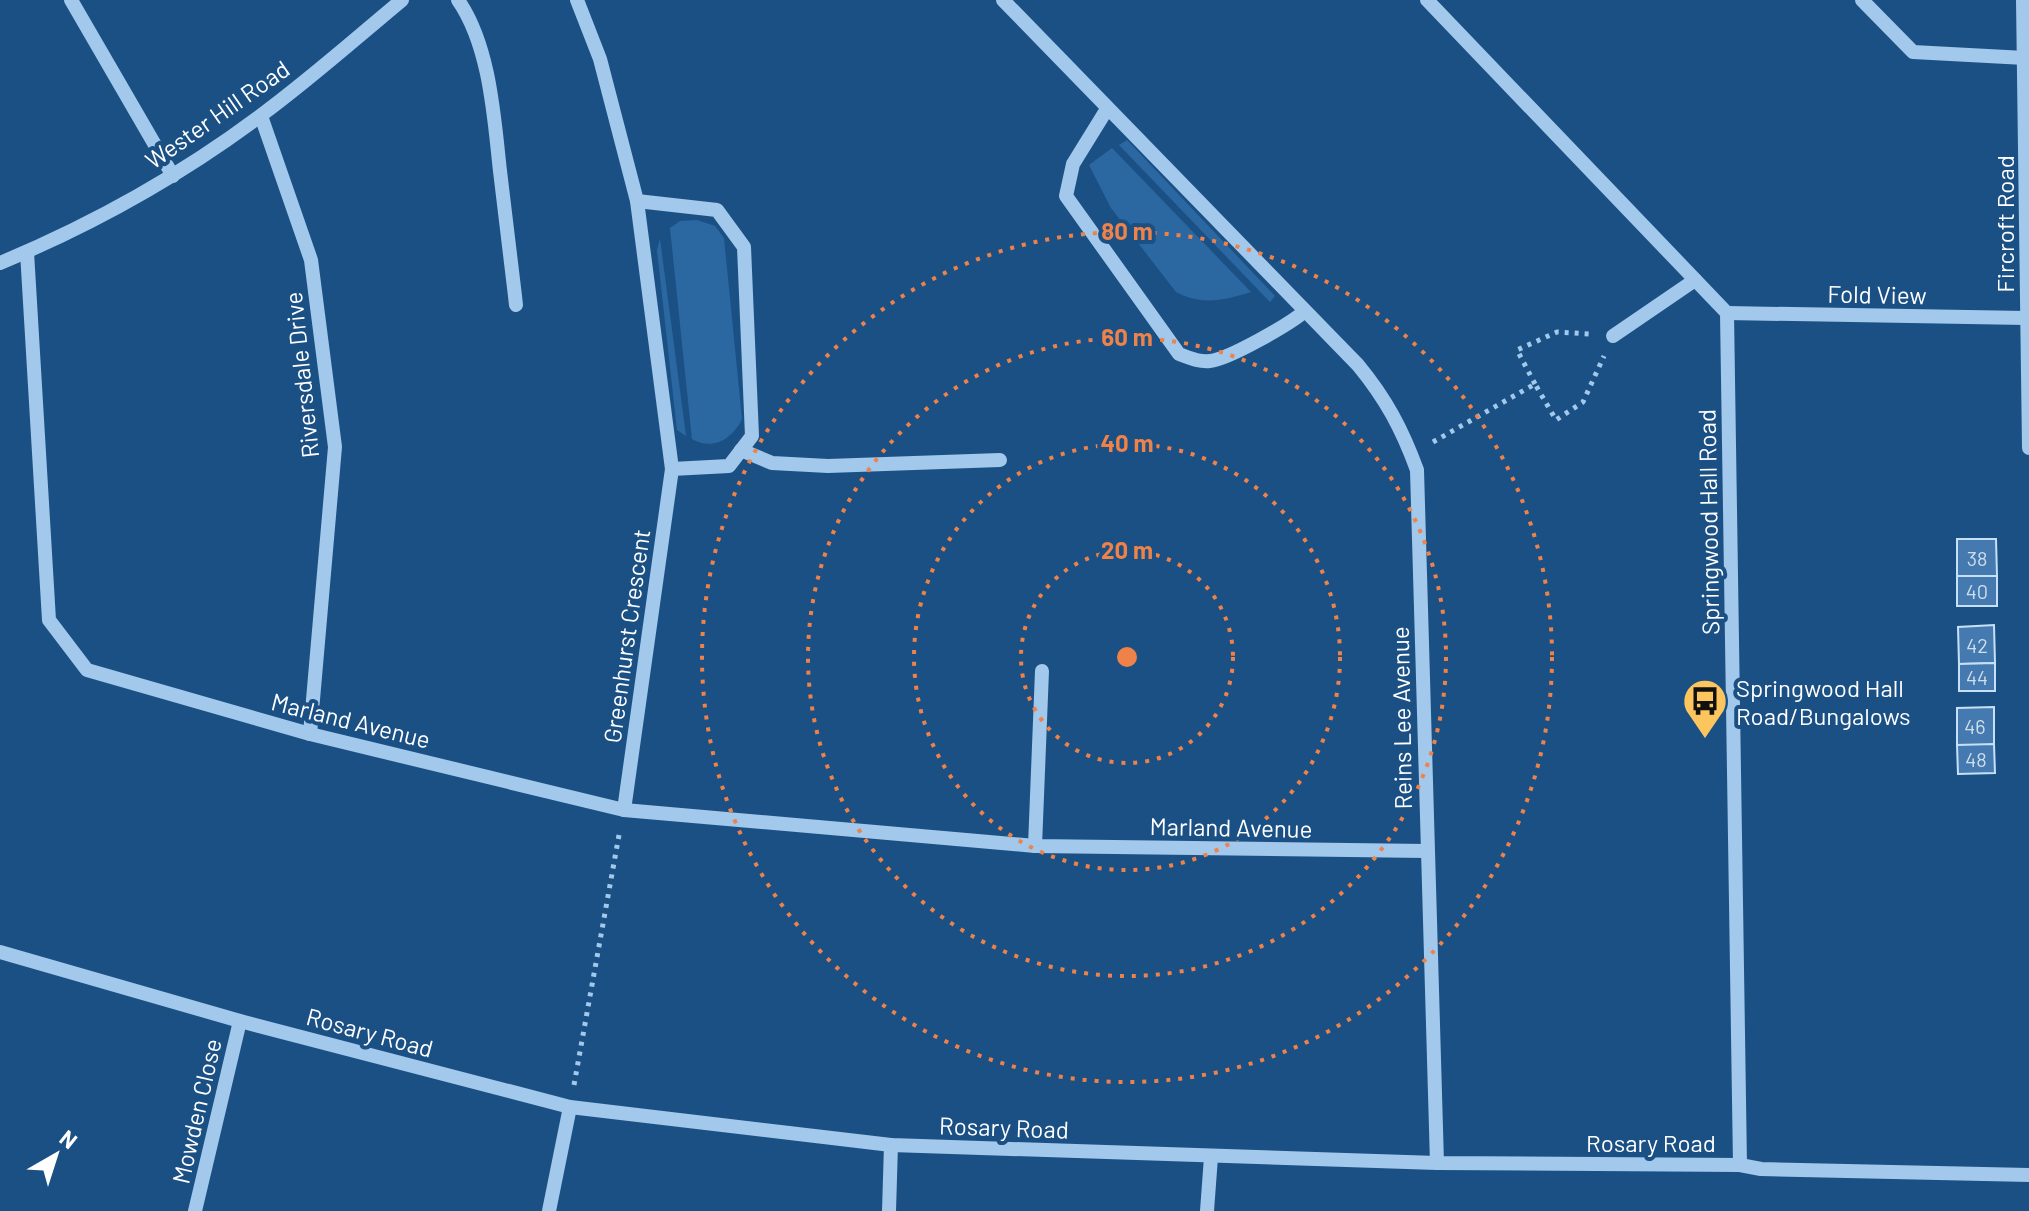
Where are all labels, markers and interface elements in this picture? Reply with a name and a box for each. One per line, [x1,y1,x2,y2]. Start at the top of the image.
street label: Wester Hill Road [139,54,295,174]
street label: Fircroft Road [1990,155,2019,293]
text: 80 m [1101,216,1153,245]
street label: Fold View [1827,279,1927,309]
street label: Riversdale Drive [278,291,324,459]
text: 60 m [1101,322,1153,351]
street label: Springwood Hall Road [1692,409,1724,635]
text: 40 m [1100,428,1154,457]
street label: Greenhurst Crescent [597,527,655,745]
text: 20 m [1101,535,1153,564]
house number: 38 [1967,546,1987,570]
house number: 40 [1966,579,1988,603]
street label: Reins Lee Avenue [1385,626,1417,810]
house number: 42 [1966,633,1988,657]
centre of rings [1113,643,1141,671]
house number: 44 [1966,665,1988,689]
place label: Springwood Hall Road/Bungalows [1736,673,1911,730]
bus stop icon: Springwood Hall Road/Bungalows [1681,677,1729,740]
street label: Marland Avenue [268,686,434,754]
house number: 46 [1964,714,1986,738]
house number: 48 [1965,747,1987,771]
street label: Marland Avenue [1149,811,1313,843]
street label: Rosary Road [304,1001,436,1063]
street label: Mowden Close [165,1036,227,1186]
street label: Rosary Road [939,1110,1069,1144]
north arrow [16,1115,96,1195]
text: N [55,1124,83,1153]
street label: Rosary Road [1586,1128,1716,1157]

